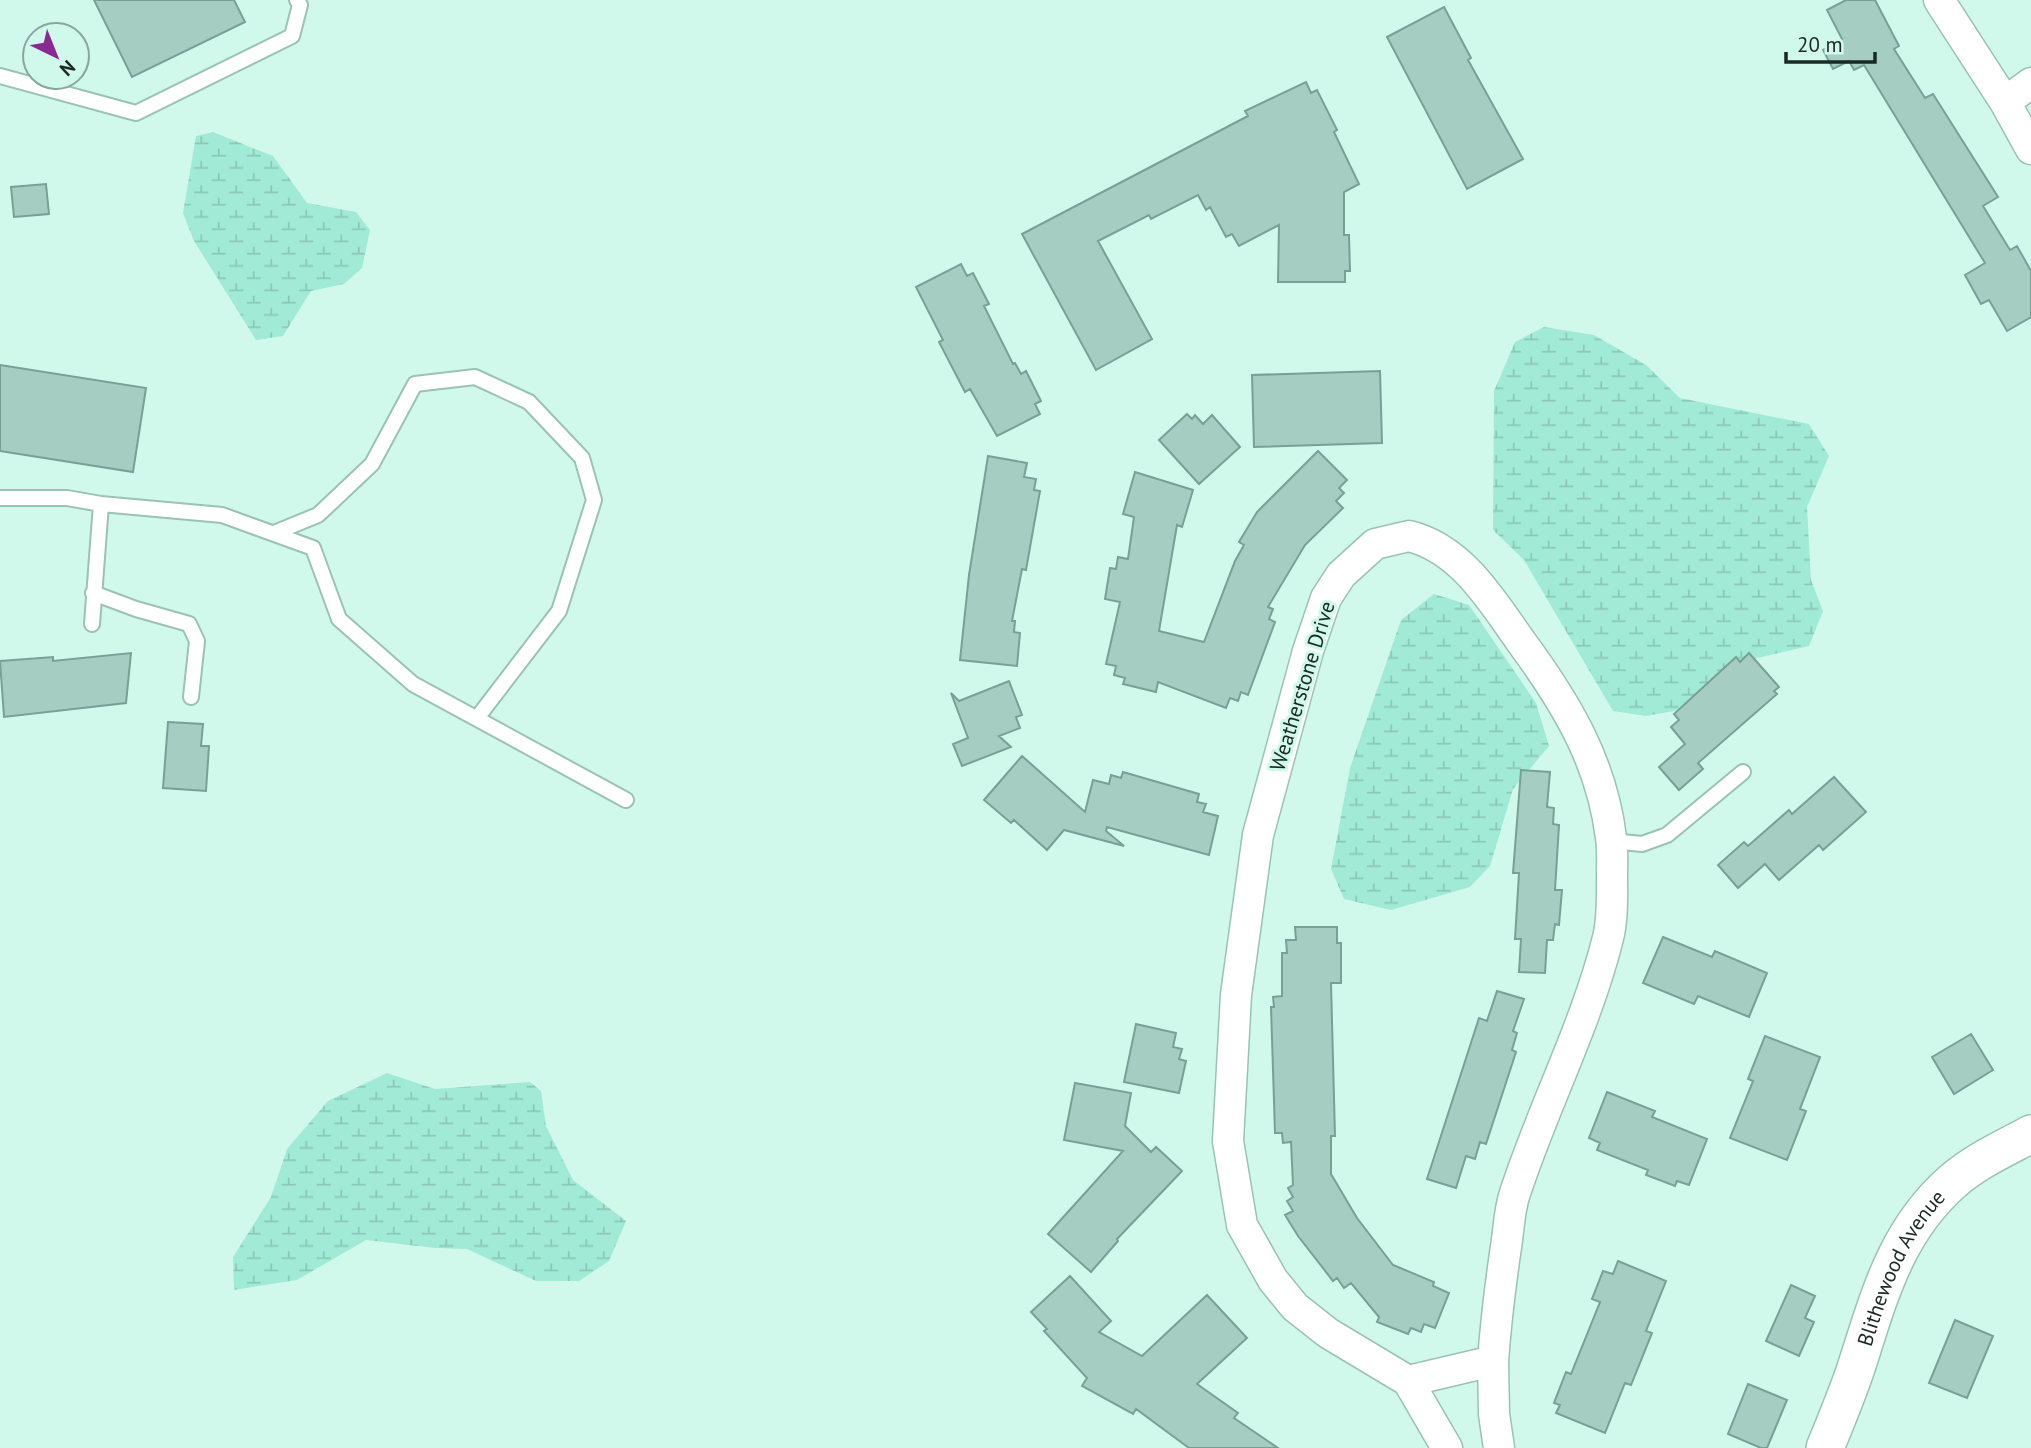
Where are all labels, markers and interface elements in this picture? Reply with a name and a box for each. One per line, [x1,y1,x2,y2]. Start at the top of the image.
north arrow [21,21,91,91]
scale bar [1786,21,1875,65]
text: 20 m [1797,31,1843,58]
text: N [55,55,80,81]
street label: Weatherstone Drive [1263,598,1341,774]
street label: Blithewood Avenue [1850,1184,1950,1349]

